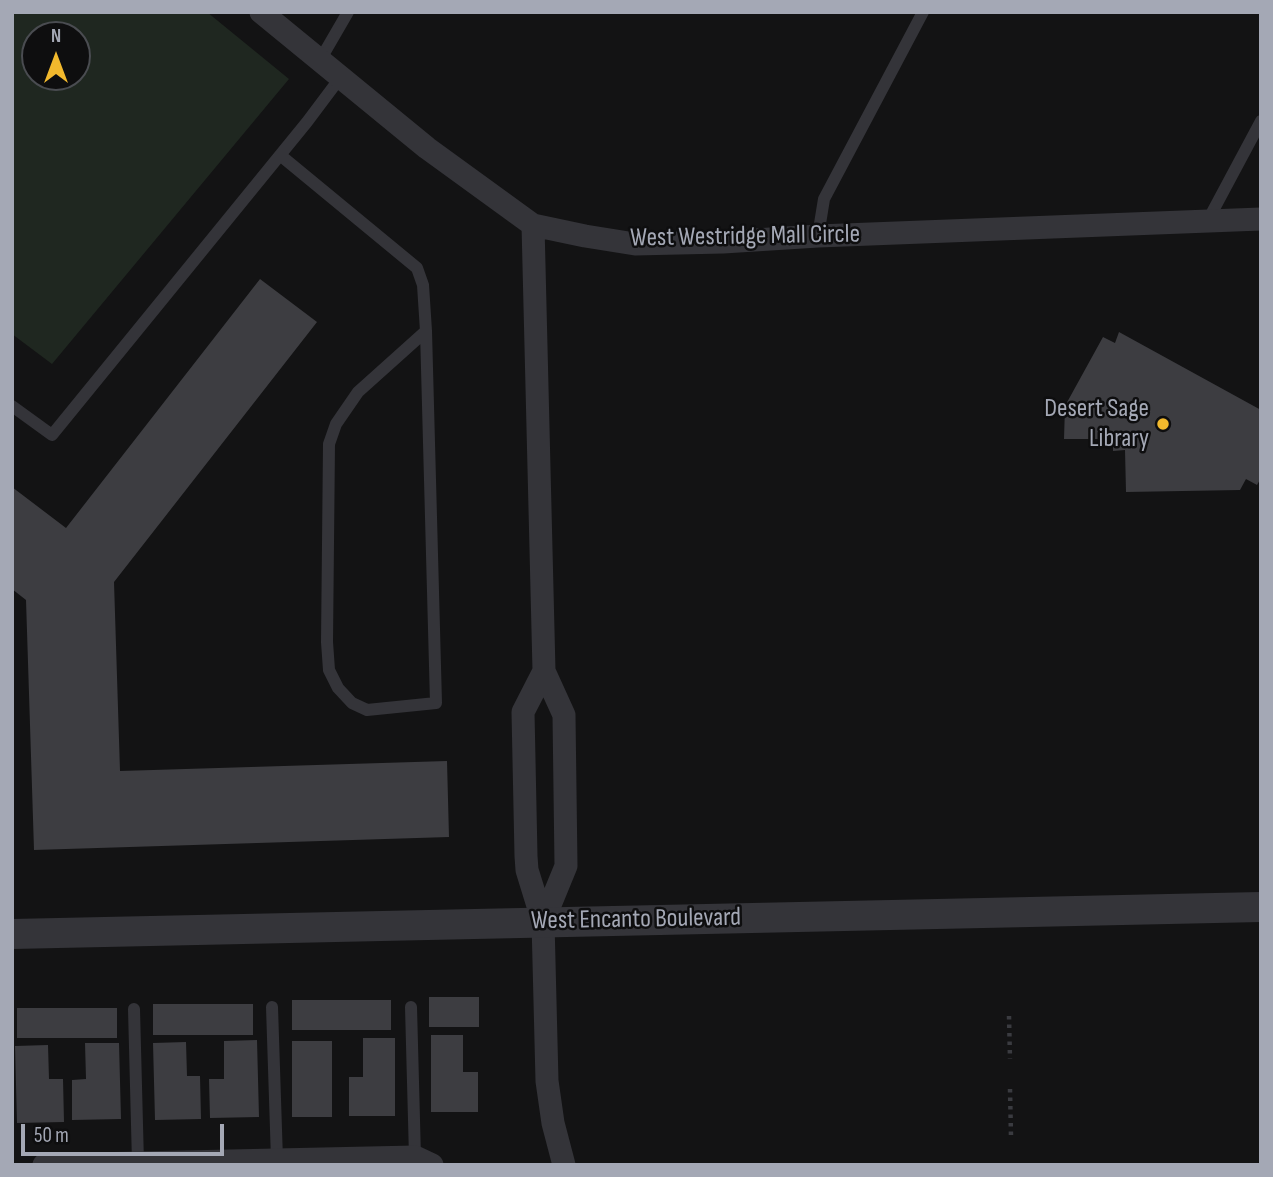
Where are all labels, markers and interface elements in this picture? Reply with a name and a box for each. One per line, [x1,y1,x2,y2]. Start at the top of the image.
north arrow [21,21,91,91]
text: N [51,25,61,48]
street label: West Westridge Mall Circle [630,219,860,255]
place label: Desert Sage Library [1044,393,1149,454]
marker: Desert Sage Library [1155,416,1171,432]
street label: West Encanto Boulevard [531,903,741,937]
scale bar [24,1110,228,1154]
text: 50 m [34,1123,69,1148]

